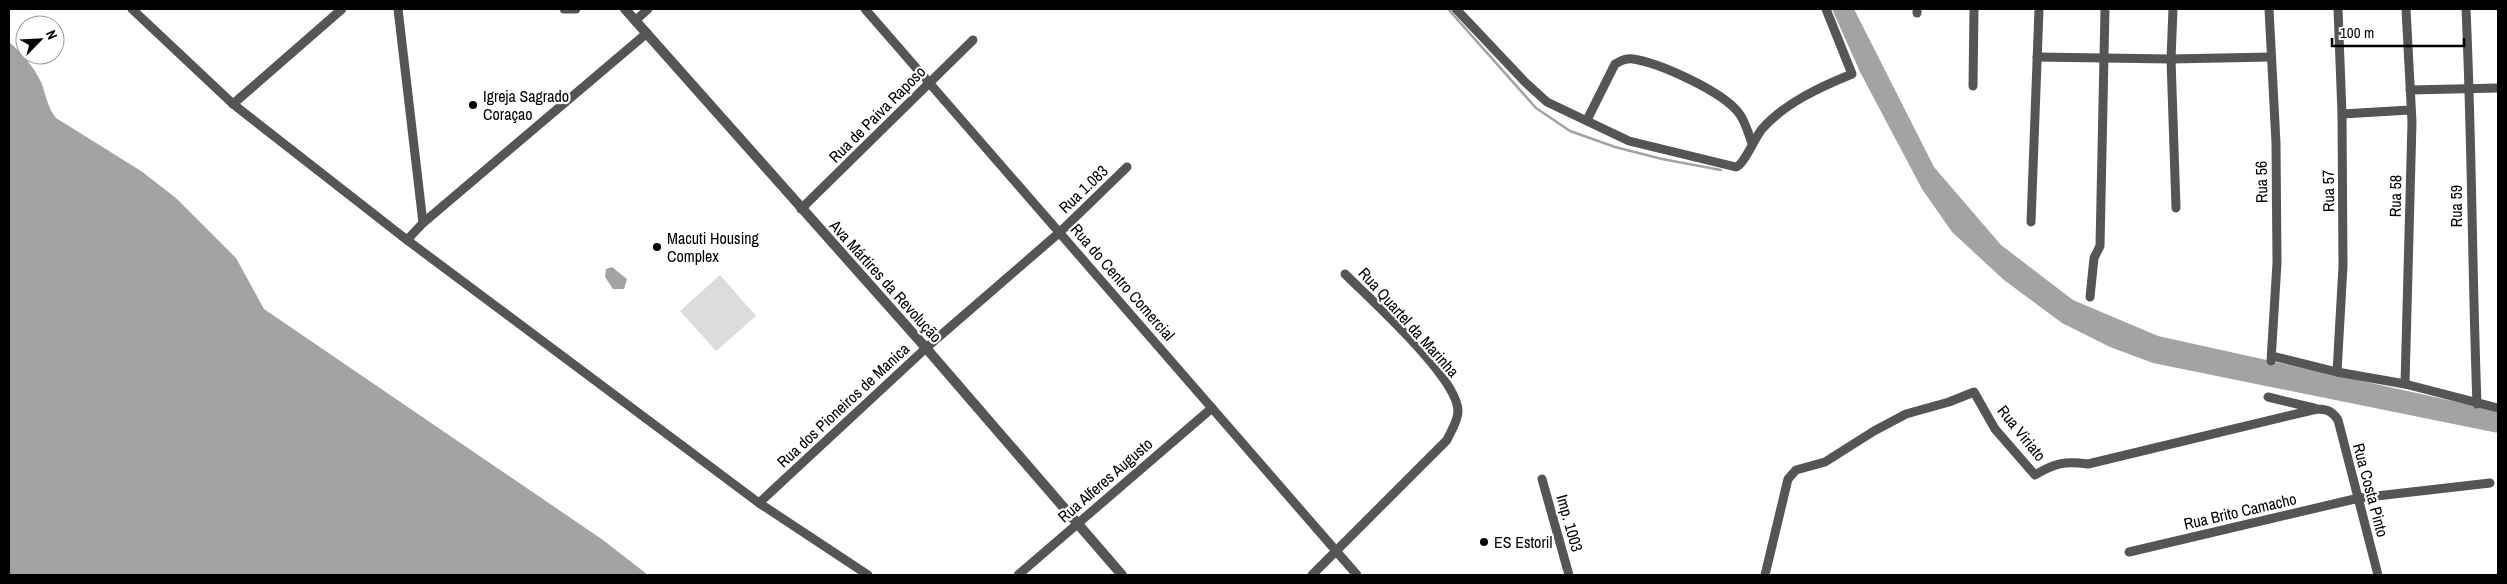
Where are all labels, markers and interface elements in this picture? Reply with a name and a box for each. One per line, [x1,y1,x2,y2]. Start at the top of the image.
north arrow [15,15,65,65]
scale bar [2332,15,2464,47]
text: 100 m [2340,22,2374,43]
text: N [42,27,62,42]
street label: Rua de Paiva Raposo [824,61,930,167]
place label: Igreja Sagrado Coraçao [483,85,569,125]
marker: Igreja Sagrado Coraçao [467,99,479,111]
street label: Rua 1.083 [1054,160,1112,218]
street label: Rua 56 [2250,161,2272,203]
street label: Rua 57 [2317,170,2339,212]
street label: Rua 58 [2384,175,2406,217]
street label: Rua 59 [2445,185,2467,227]
street label: Ava Mártires da Revolução [824,214,947,347]
street label: Rua do Centro Comercial [1066,219,1180,345]
place label: Macuti Housing Complex [667,227,760,267]
marker: Macuti Housing Complex [651,241,663,253]
street label: Rua Quartel da Marinha [1354,262,1465,382]
street label: Rua dos Pioneiros de Manica [772,337,914,472]
street label: Rua Viriato [1993,400,2051,466]
street label: Rua Alferes Augusto [1053,433,1157,527]
street label: Rua Costa Pinto [2348,441,2394,539]
street label: Rua Brito Camacho [2181,487,2299,535]
street label: Imp. 1003 [1551,492,1589,554]
place label: ES Estoril [1494,531,1552,553]
marker: ES Estoril [1478,536,1490,548]

